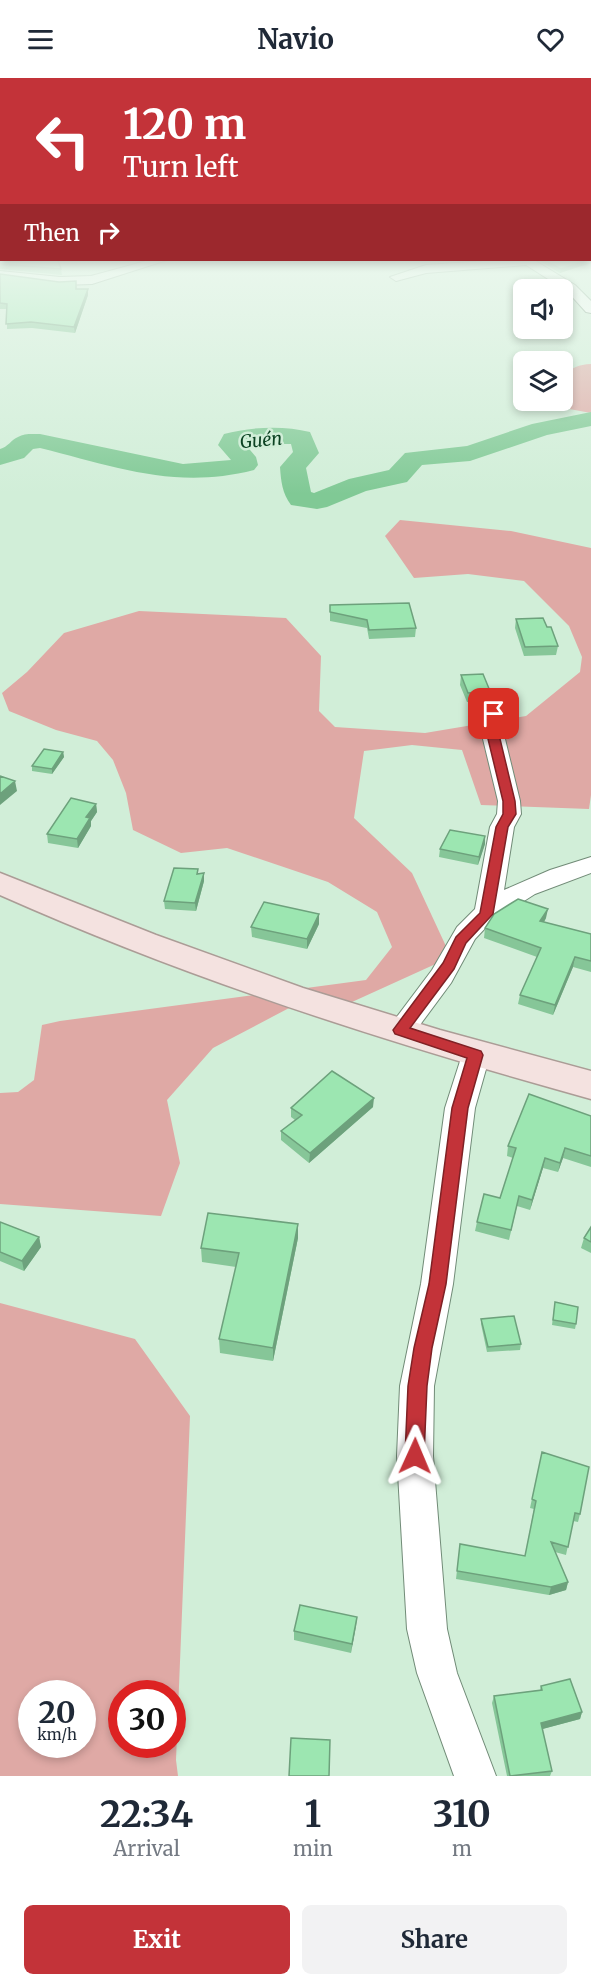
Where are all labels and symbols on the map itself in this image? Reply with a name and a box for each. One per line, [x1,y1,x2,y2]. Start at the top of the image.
water label: Guén [239,427,283,453]
pin [468,688,519,739]
position arrow [383,1424,447,1488]
speed limit sign: 30 [108,1680,186,1758]

